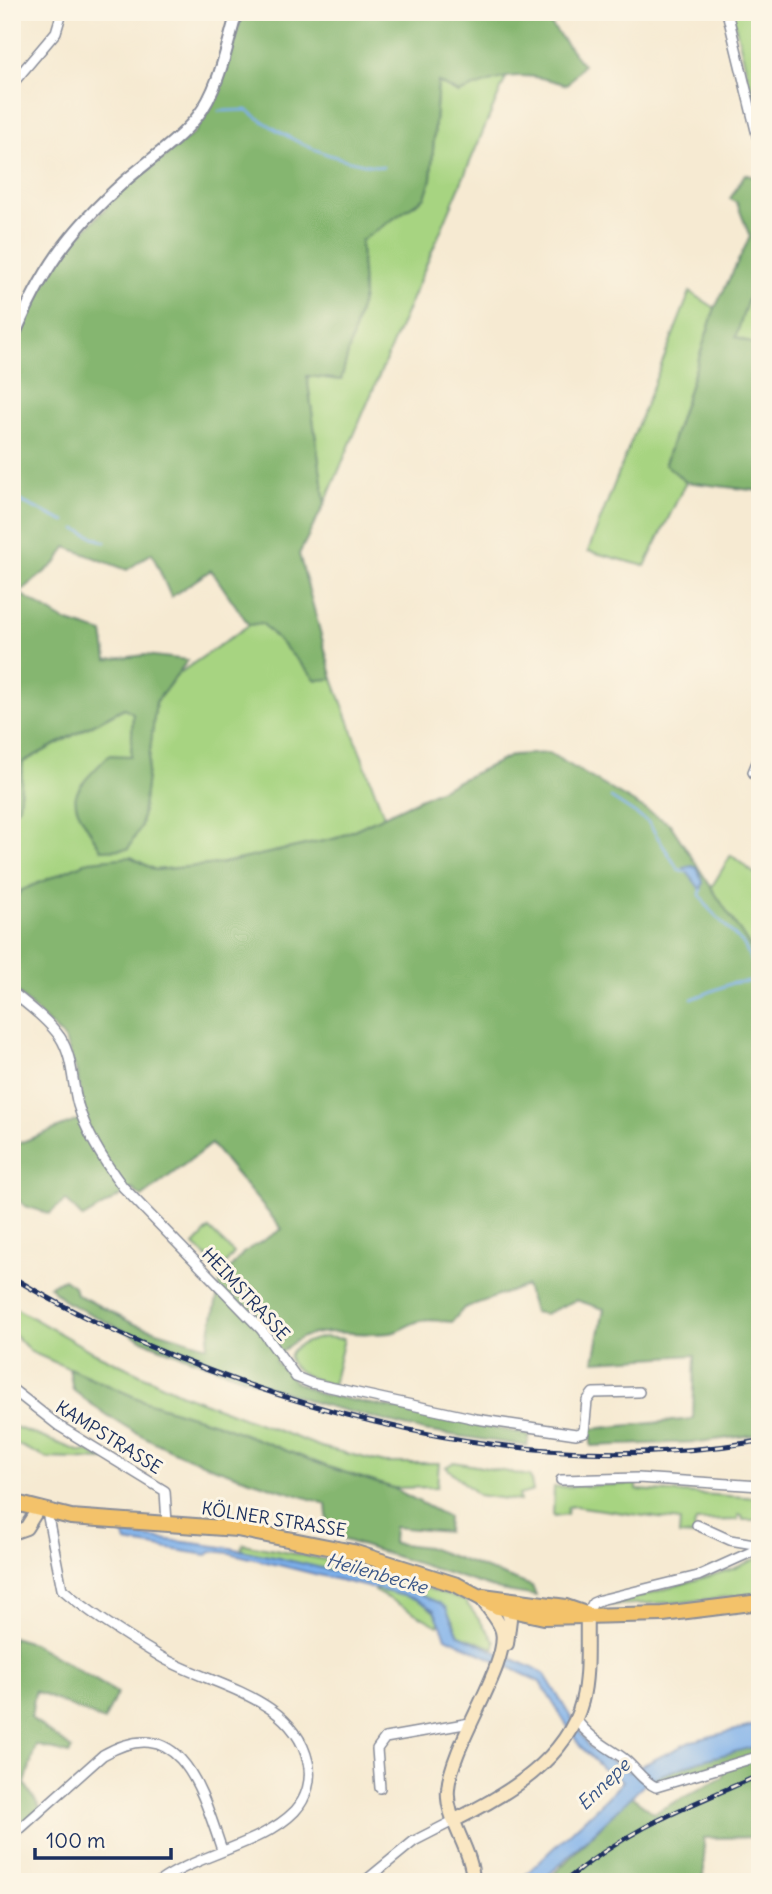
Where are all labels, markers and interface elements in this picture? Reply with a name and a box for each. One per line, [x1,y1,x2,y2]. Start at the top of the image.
street label: HEIMSTRASSE [197,1243,295,1345]
street label: KAMPSTRASSE [52,1395,166,1479]
street label: KÖLNER STRASSE [200,1496,348,1542]
water label: Heilenbecke [324,1547,432,1599]
water label: Ennepe [572,1752,636,1815]
scale bar [35,1817,172,1861]
text: 100 m [46,1827,105,1854]

